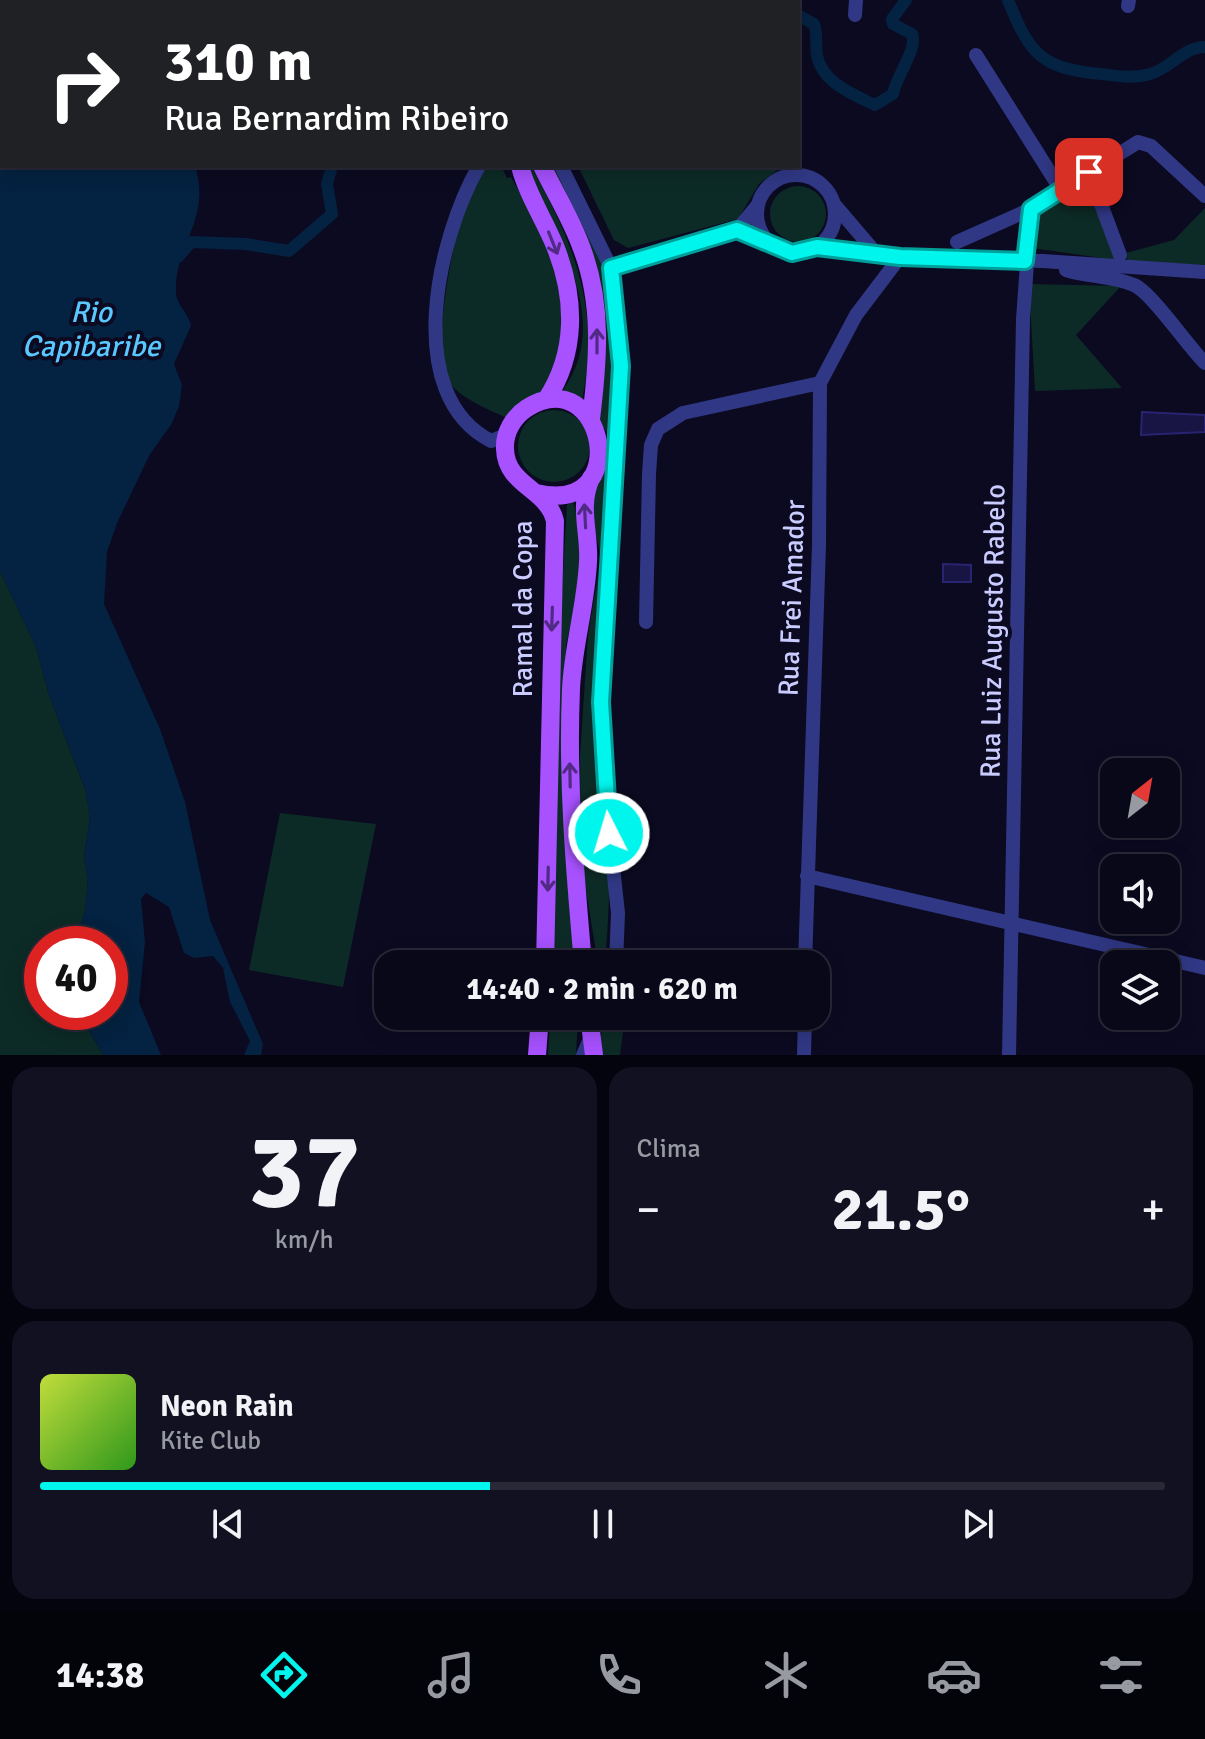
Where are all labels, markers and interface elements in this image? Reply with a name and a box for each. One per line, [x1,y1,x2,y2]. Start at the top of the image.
text: 310 m [164,27,312,96]
icon: right [32,32,136,136]
text: Rua Bernardim Ribeiro [164,96,509,141]
pin [1055,138,1123,206]
icon: arrive [1067,150,1111,194]
one-way arrow [546,231,561,255]
water label: Rio Capibaribe [22,294,162,365]
one-way arrow [589,328,605,355]
street label: Rua Luiz Augusto Rabelo [973,484,1013,778]
street label: Rua Frei Amador [772,499,812,697]
one-way arrow [577,503,592,530]
street label: Ramal da Copa [506,520,540,698]
one-way arrow [544,605,559,632]
north arrow [1100,758,1180,838]
map controls [1100,758,1180,1030]
one-way arrow [562,762,578,789]
position arrow [567,791,651,875]
button: sound [1100,854,1180,934]
one-way arrow [540,865,556,892]
speed limit sign: 40 [24,926,128,1030]
button: layers [1100,950,1180,1030]
text: 14:40 · 2 min · 620 m [466,971,738,1008]
text: 37 [248,1108,360,1236]
text: Clima [637,1133,701,1165]
text: 21.5° [832,1173,970,1247]
text: − [637,1183,660,1237]
text: + [1141,1183,1165,1237]
text: km/h [275,1224,334,1256]
text: Neon Rain [160,1388,294,1425]
text: Kite Club [160,1425,261,1457]
icon: previous [206,1502,250,1546]
icon: pause [581,1502,625,1546]
icon: next [956,1502,1000,1546]
icon: directions [256,1647,312,1703]
icon: music [423,1647,479,1703]
icon: phone [591,1647,647,1703]
icon: climate [758,1647,814,1703]
icon: car [926,1647,982,1703]
icon: filters [1093,1647,1149,1703]
text: 14:38 [56,1653,144,1698]

